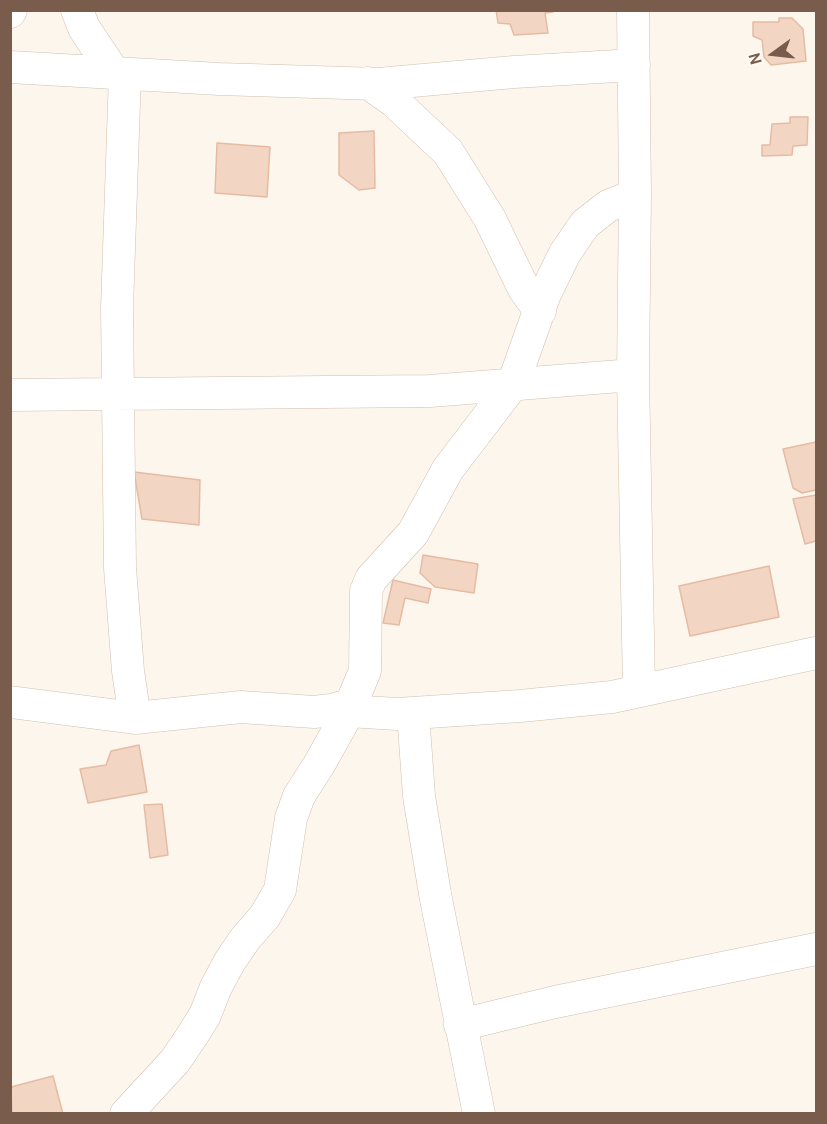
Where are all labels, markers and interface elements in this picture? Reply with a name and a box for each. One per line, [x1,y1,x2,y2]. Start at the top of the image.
north arrow [743,24,803,84]
text: N [744,51,766,67]

